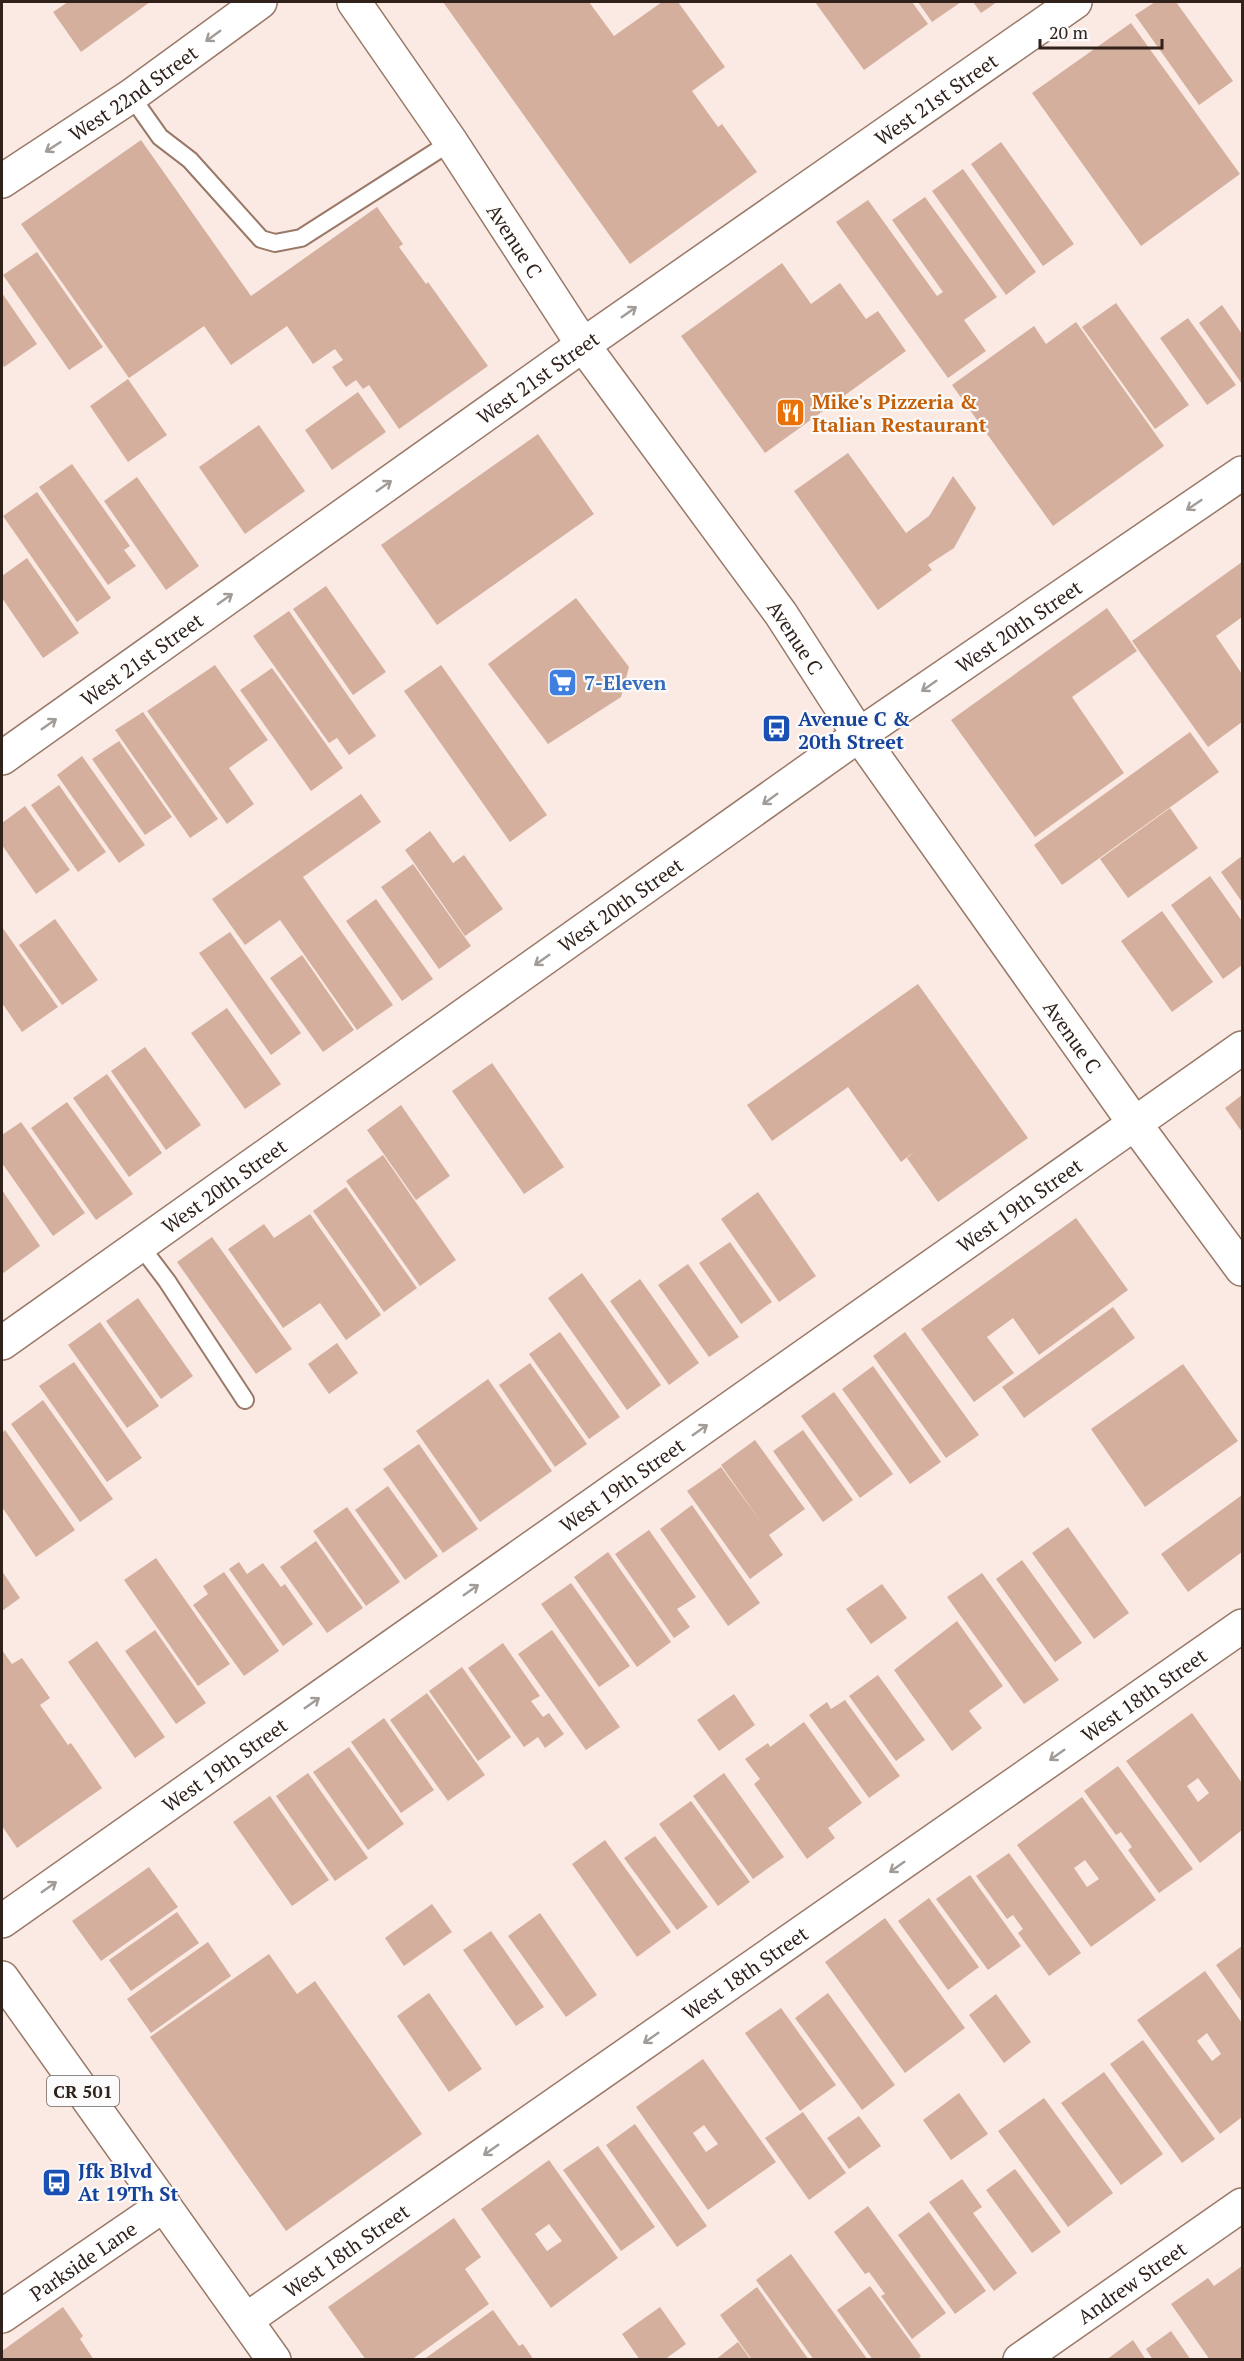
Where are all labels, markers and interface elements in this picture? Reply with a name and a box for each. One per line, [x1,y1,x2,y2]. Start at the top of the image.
scale bar [1040,12,1162,50]
text: 20 m [1049,20,1089,44]
one-way arrow [205,30,221,42]
street label: West 22nd Street [63,38,203,147]
street label: West 21st Street [869,46,1003,151]
one-way arrow [45,141,62,153]
street label: Avenue C [481,198,549,283]
one-way arrow [621,306,637,318]
street label: West 21st Street [471,324,605,430]
place label: Mike's Pizzeria & Italian Restaurant [812,388,987,438]
restaurant icon: Mike's Pizzeria & Italian Restaurant [775,397,807,429]
one-way arrow [376,480,392,492]
one-way arrow [1186,500,1203,512]
street label: West 20th Street [950,573,1087,679]
one-way arrow [217,593,233,605]
street label: Avenue C [762,595,830,679]
street label: West 21st Street [75,606,208,712]
supermarket icon: 7-Eleven [547,666,579,698]
place label: 7-Eleven [584,669,666,696]
one-way arrow [921,681,938,693]
place label: Avenue C & 20th Street [798,705,910,755]
bus stop icon: Avenue C & 20th Street [761,713,793,745]
one-way arrow [41,718,57,730]
one-way arrow [762,793,778,805]
street label: West 20th Street [552,850,689,958]
one-way arrow [534,954,551,966]
street label: Avenue C [1038,995,1108,1078]
street label: West 20th Street [156,1132,292,1239]
street label: West 19th Street [951,1151,1088,1258]
one-way arrow [691,1424,707,1436]
street label: West 19th Street [554,1431,690,1538]
one-way arrow [463,1584,479,1596]
street label: West 18th Street [1075,1641,1212,1748]
one-way arrow [303,1697,319,1709]
street label: West 19th Street [156,1711,293,1818]
one-way arrow [1049,1749,1065,1761]
one-way arrow [889,1861,905,1873]
one-way arrow [41,1881,57,1893]
street label: West 18th Street [677,1919,813,2026]
one-way arrow [643,2032,659,2044]
road number: CR 501 [47,2076,119,2106]
one-way arrow [483,2144,499,2156]
place label: Jfk Blvd At 19Th St [78,2157,178,2207]
bus stop icon: Jfk Blvd At 19Th St [41,2166,73,2198]
street label: West 18th Street [278,2197,415,2303]
street label: Parkside Lane [24,2214,142,2307]
street label: Andrew Street [1072,2234,1192,2330]

